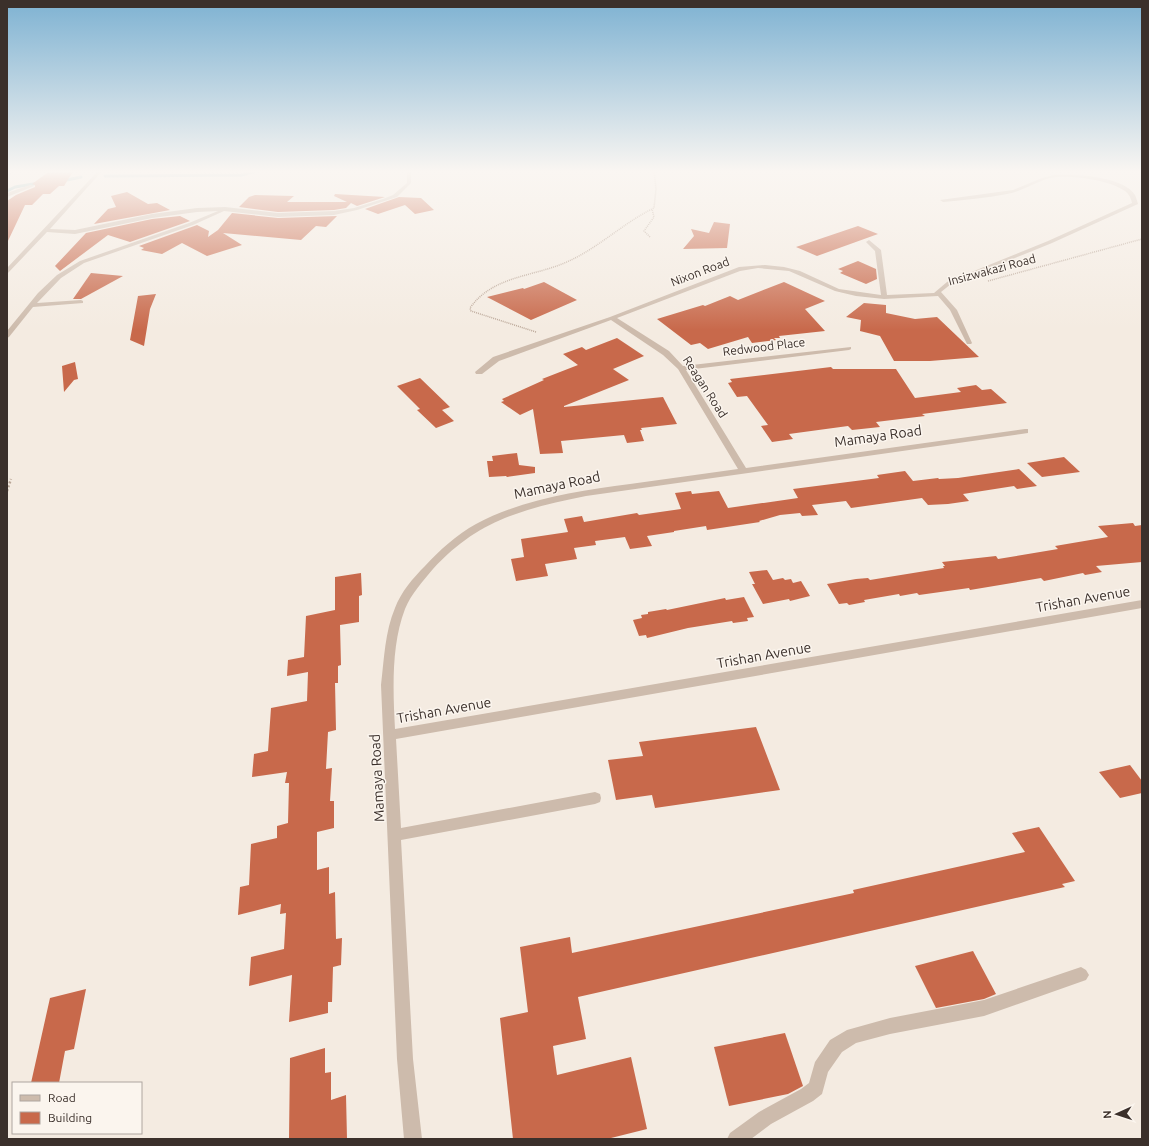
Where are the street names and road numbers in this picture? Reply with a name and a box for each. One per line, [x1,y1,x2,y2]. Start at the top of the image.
street label: Insizwakazi Road [947,252,1037,287]
street label: Nixon Road [669,254,731,289]
street label: Redwood Place [722,335,806,358]
street label: Reagan Road [681,354,730,420]
street label: Mamaya Road [833,422,923,450]
street label: Mamaya Road [512,468,602,502]
street label: Trishan Avenue [1035,583,1131,615]
street label: Trishan Avenue [716,639,812,671]
street label: Trishan Avenue [396,694,492,726]
street label: Mamaya Road [367,734,387,822]

